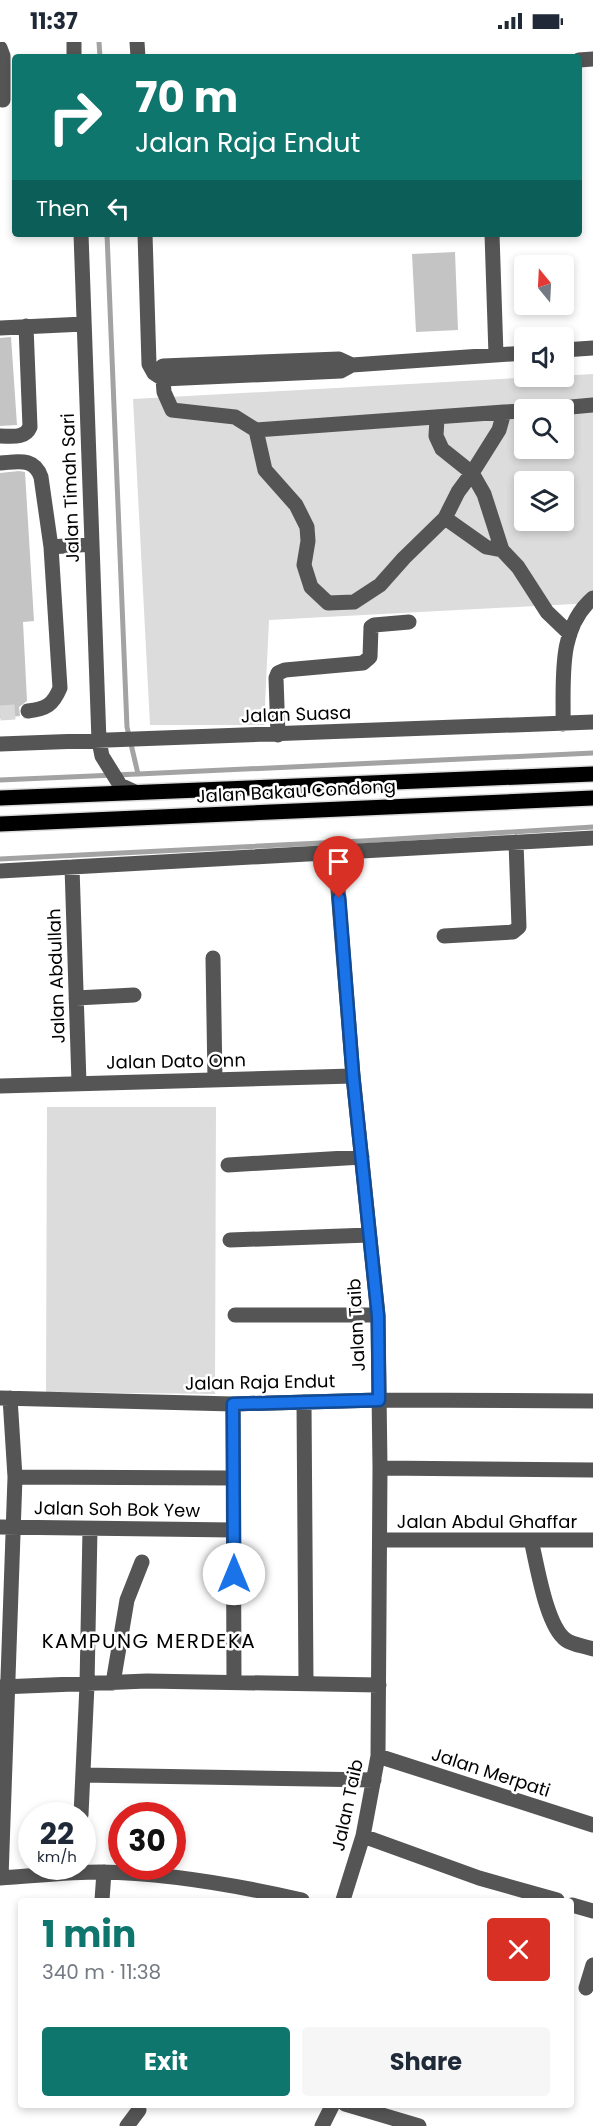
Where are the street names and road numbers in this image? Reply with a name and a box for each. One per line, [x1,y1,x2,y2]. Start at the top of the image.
street label: Jalan Timah Sari [55,413,85,563]
street label: Jalan Suasa [240,700,352,728]
street label: Jalan Bakau Condong [196,773,396,809]
street label: Jalan Abdullah [41,908,71,1044]
street label: Jalan Dato Onn [106,1047,246,1075]
street label: Jalan Taib [341,1278,371,1372]
street label: Jalan Raja Endut [185,1368,335,1396]
street label: Jalan Soh Bok Yew [34,1495,200,1523]
street label: Jalan Abdul Ghaffar [397,1509,577,1534]
street label: Jalan Merpati [428,1741,554,1803]
street label: Jalan Taib [325,1757,369,1853]

